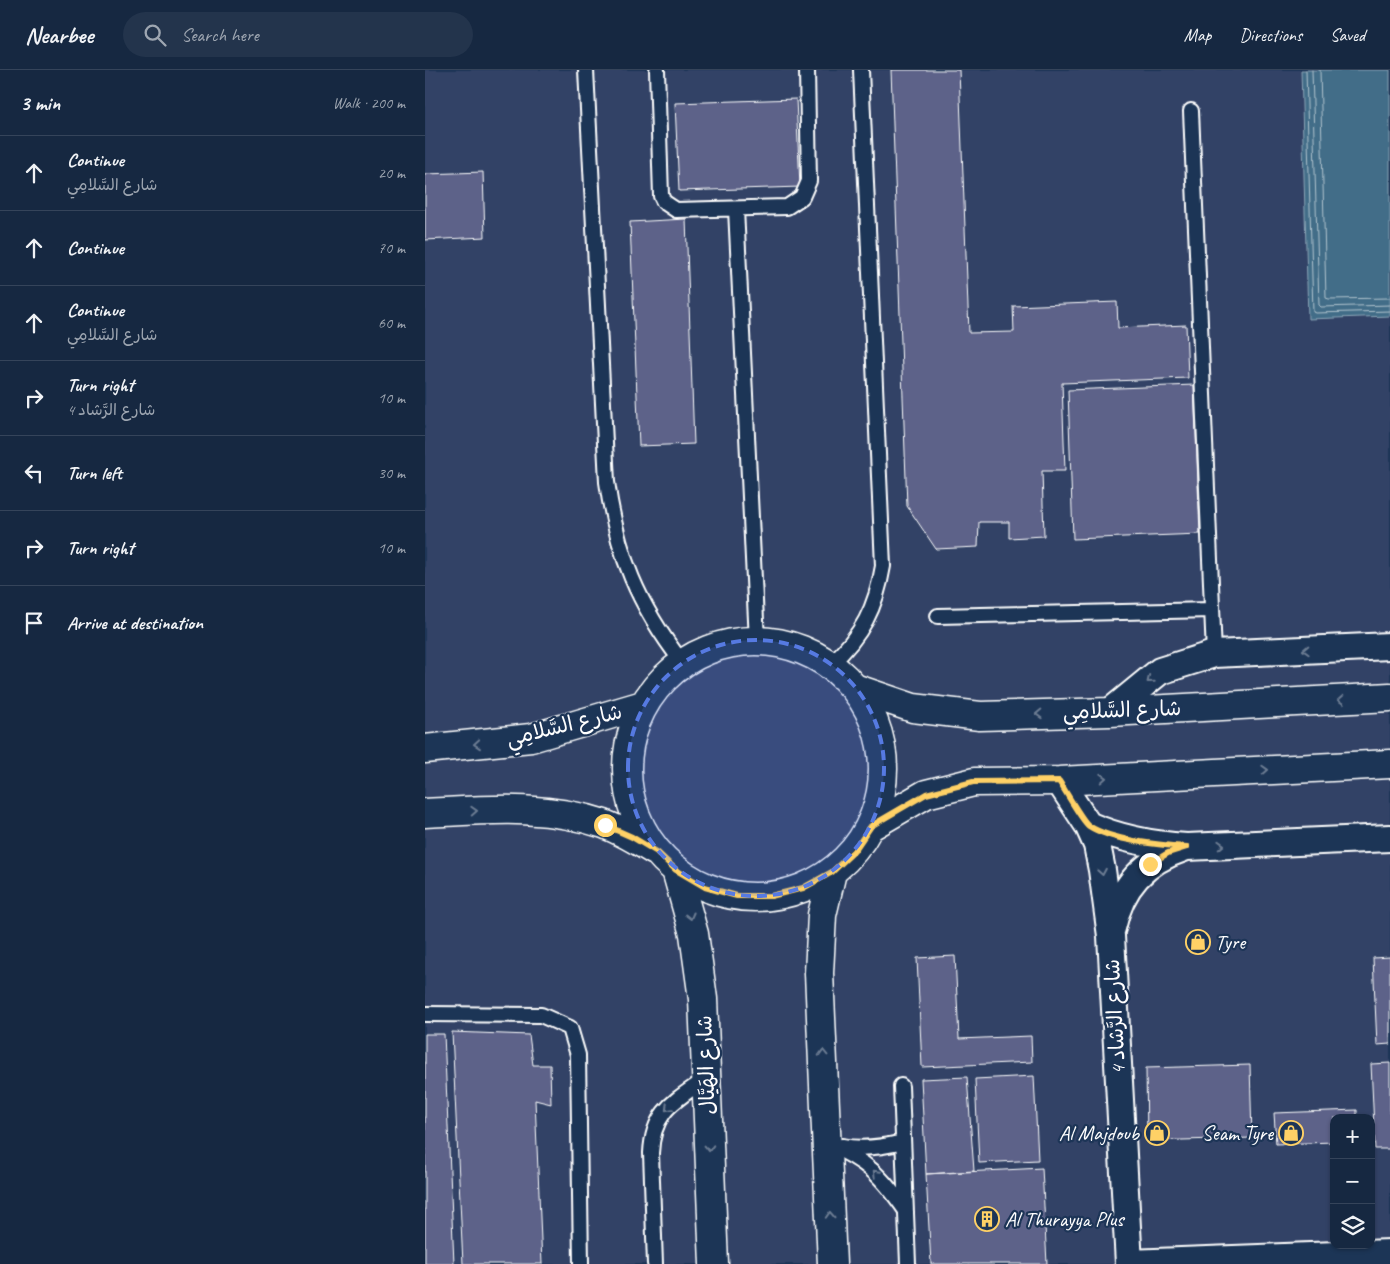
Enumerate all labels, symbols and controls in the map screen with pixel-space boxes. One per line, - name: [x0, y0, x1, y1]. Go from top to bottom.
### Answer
- search box: [123, 12, 473, 57]
- text: Nearbee: [25, 20, 93, 50]
- icon: search: [141, 21, 169, 49]
- text: Search here: [181, 23, 259, 47]
- text: Map: [1184, 24, 1211, 46]
- text: Directions: [1239, 24, 1302, 46]
- text: Saved: [1330, 24, 1365, 46]
- text: 3 min: [20, 90, 60, 116]
- text: Walk · 200 m: [333, 93, 405, 113]
- text: Continue: [67, 148, 124, 172]
- icon: ahead: [20, 159, 48, 187]
- text: 20 m: [378, 163, 405, 183]
- text: شارع السَّلامِي: [67, 175, 157, 195]
- icon: ahead: [20, 234, 48, 262]
- text: Continue: [67, 236, 124, 260]
- text: 70 m: [378, 238, 405, 258]
- text: Continue: [67, 298, 124, 322]
- icon: ahead: [20, 309, 48, 337]
- text: 60 m: [378, 313, 405, 333]
- text: شارع السَّلامِي: [67, 325, 157, 345]
- text: Turn right: [67, 373, 134, 397]
- icon: right: [20, 384, 48, 412]
- text: 10 m: [378, 388, 405, 408]
- text: شارع الرَّشاد 4: [67, 400, 155, 420]
- icon: left: [20, 459, 48, 487]
- text: Turn left: [67, 461, 122, 485]
- text: 30 m: [378, 463, 405, 483]
- icon: right: [20, 534, 48, 562]
- text: Turn right: [67, 536, 134, 560]
- text: 10 m: [378, 538, 405, 558]
- icon: arrive: [20, 609, 48, 637]
- text: Arrive at destination: [67, 611, 203, 635]
- one-way arrow: [1302, 644, 1310, 655]
- one-way arrow: [1146, 674, 1155, 683]
- one-way arrow: [1337, 694, 1345, 705]
- street label: شارع السَّلامِي: [1062, 695, 1182, 731]
- street label: شارع السَّلامِي: [503, 698, 626, 758]
- one-way arrow: [1035, 709, 1042, 719]
- one-way arrow: [473, 738, 481, 749]
- one-way arrow: [1261, 765, 1269, 776]
- one-way arrow: [1099, 773, 1107, 784]
- one-way arrow: [470, 805, 478, 816]
- route start: [594, 814, 617, 837]
- one-way arrow: [1217, 840, 1225, 851]
- route end: [1139, 853, 1162, 876]
- one-way arrow: [1097, 867, 1107, 876]
- one-way arrow: [684, 912, 695, 921]
- shop icon: Tyre: [1185, 929, 1211, 955]
- place label: Tyre: [1215, 929, 1247, 955]
- street label: شارع الرَّشاد 4: [1099, 958, 1133, 1076]
- street label: شارع الهَيَّال: [691, 1015, 723, 1115]
- one-way arrow: [817, 1049, 828, 1057]
- one-way arrow: [665, 1102, 674, 1111]
- map controls: [1330, 1114, 1375, 1249]
- button: +: [1330, 1114, 1375, 1159]
- place label: Al Majdoub: [1059, 1120, 1141, 1146]
- shop icon: Al Majdoub: [1144, 1120, 1170, 1146]
- place label: Seam Tyre: [1202, 1120, 1274, 1146]
- shop icon: Seam Tyre: [1278, 1120, 1304, 1146]
- one-way arrow: [704, 1144, 715, 1152]
- button: −: [1330, 1159, 1375, 1204]
- one-way arrow: [872, 1170, 881, 1179]
- button: layers: [1330, 1204, 1375, 1249]
- building icon: Al Thurayya Plus: [974, 1206, 1000, 1232]
- place label: Al Thurayya Plus: [1005, 1206, 1125, 1232]
- one-way arrow: [824, 1211, 835, 1219]

